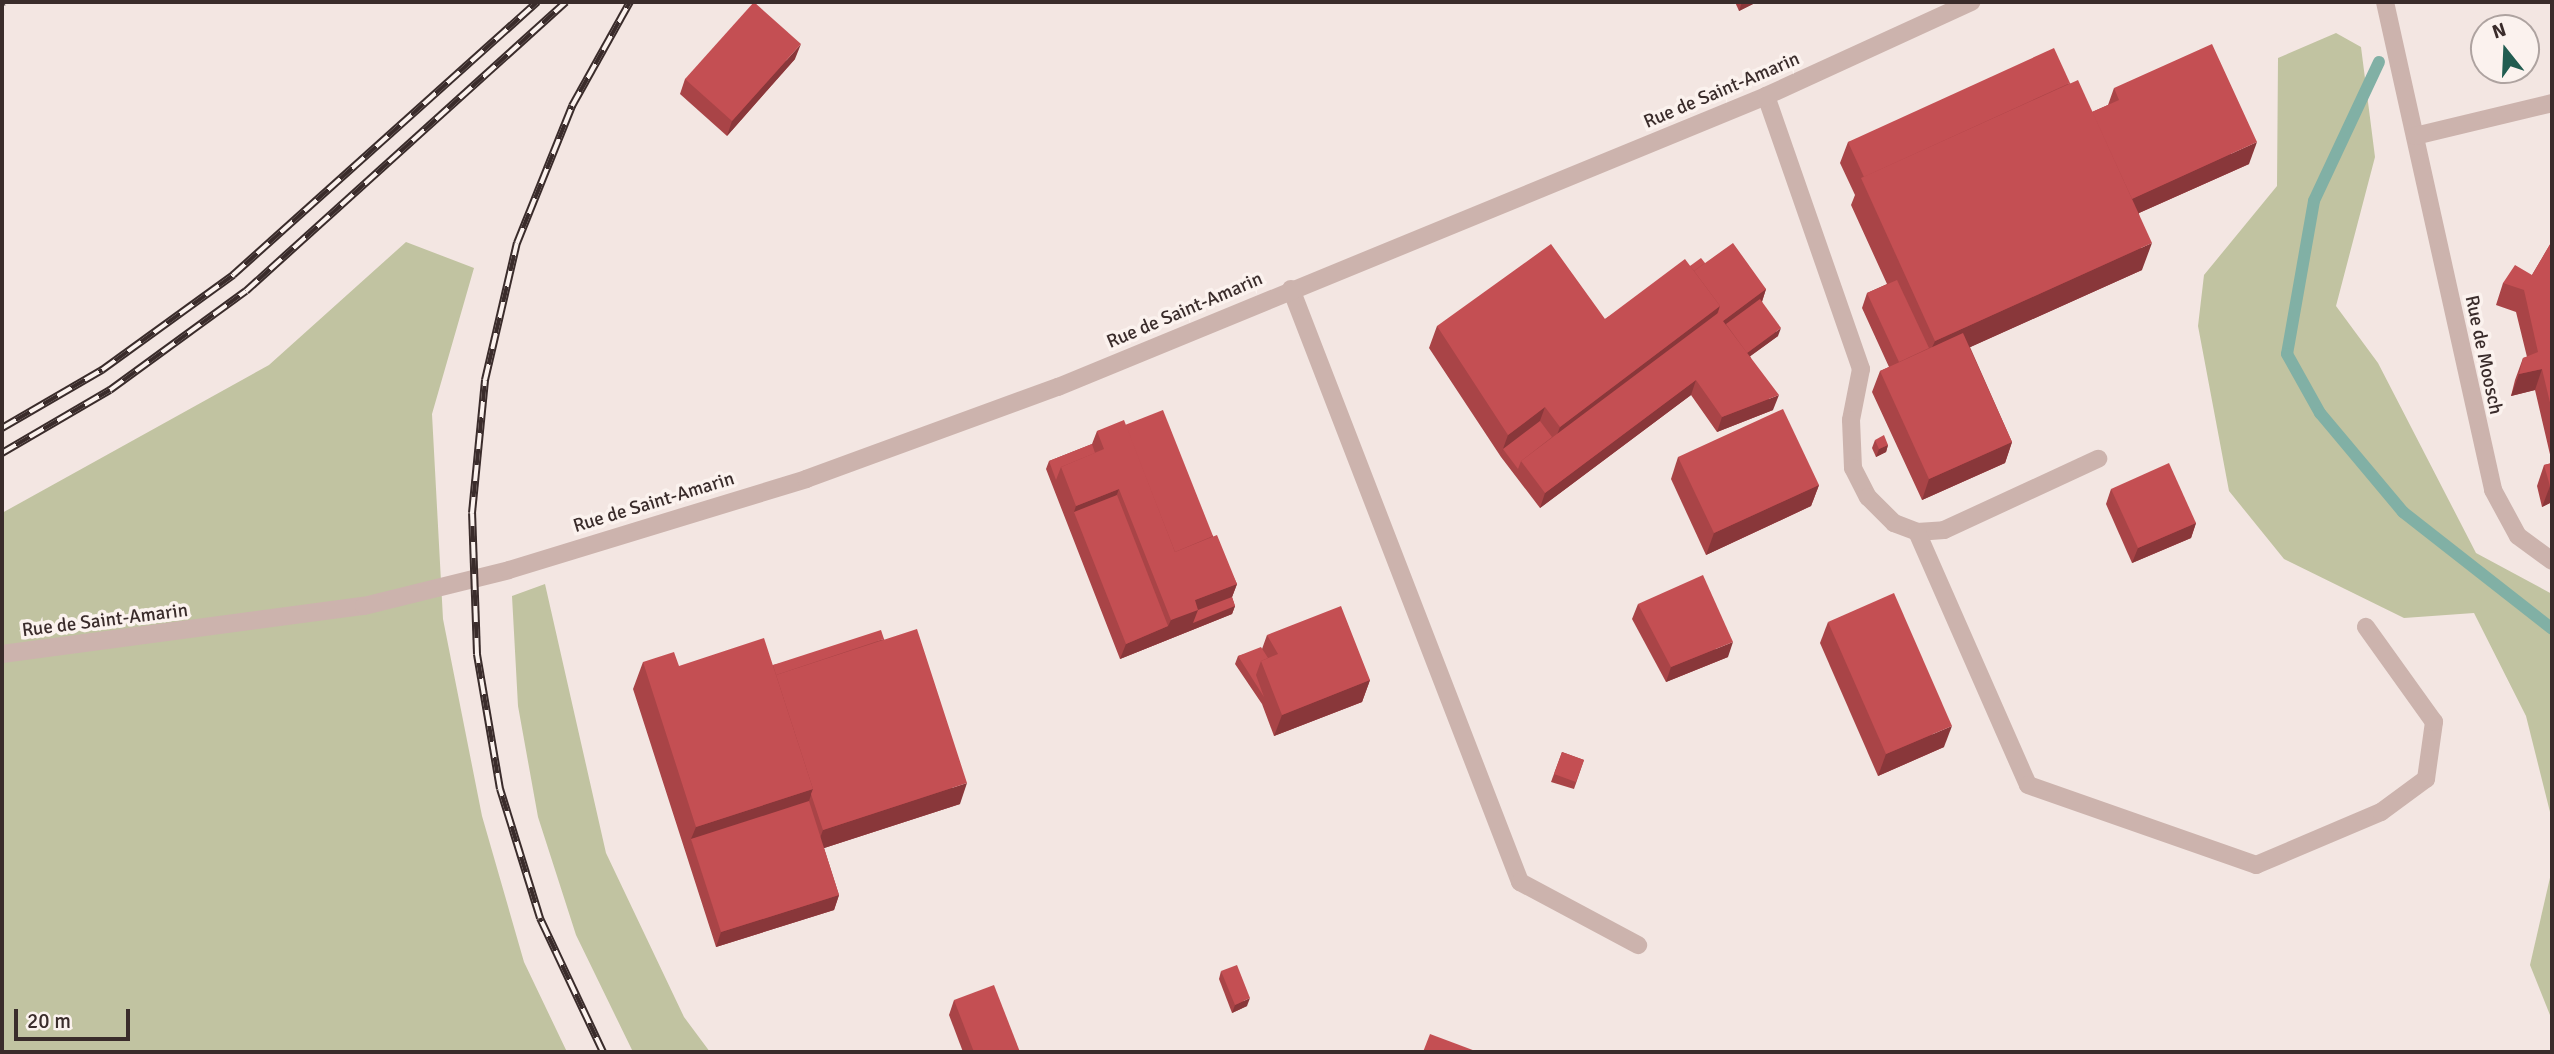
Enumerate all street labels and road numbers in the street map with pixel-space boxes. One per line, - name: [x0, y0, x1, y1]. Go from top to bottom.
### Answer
- street label: Rue de Saint-Amarin: [1641, 48, 1803, 134]
- street label: Rue de Saint-Amarin: [1104, 268, 1266, 354]
- street label: Rue de Moosch: [2459, 293, 2507, 417]
- street label: Rue de Saint-Amarin: [571, 468, 737, 538]
- street label: Rue de Saint-Amarin: [21, 600, 189, 642]

